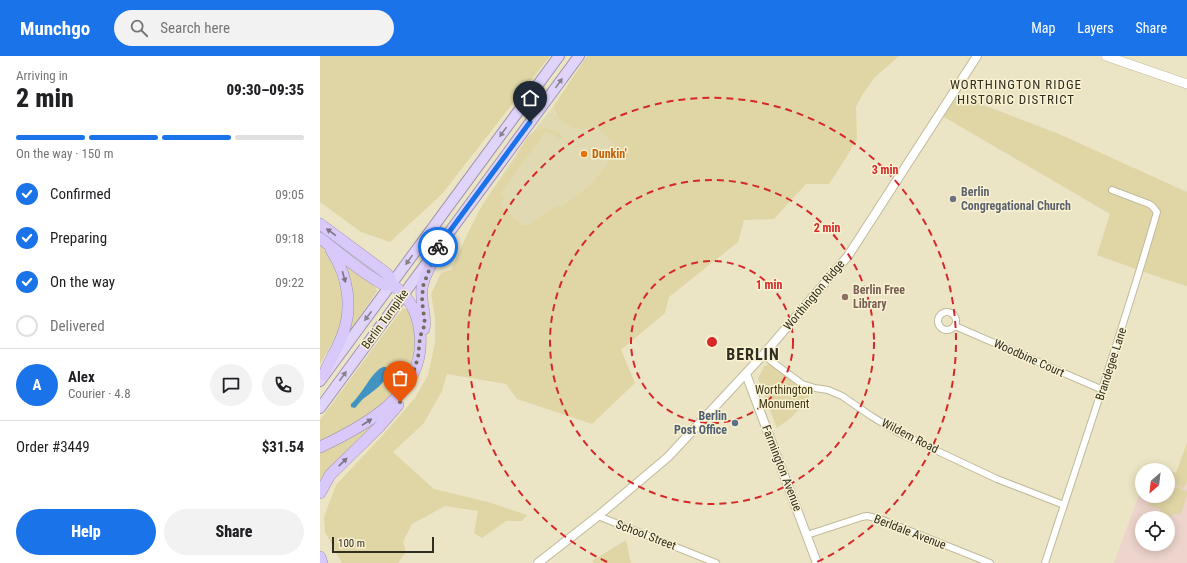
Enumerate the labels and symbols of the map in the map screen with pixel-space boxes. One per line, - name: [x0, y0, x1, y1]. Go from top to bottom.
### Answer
- one-way arrow: [555, 77, 563, 88]
- district label: WORTHINGTON RIDGE HISTORIC DISTRICT: [950, 77, 1082, 107]
- pin: [513, 81, 547, 122]
- one-way arrow: [499, 127, 507, 138]
- place label: Dunkin': [592, 147, 627, 161]
- marker: Dunkin': [579, 149, 589, 159]
- text: 3 min: [872, 163, 898, 177]
- place label: Berlin Congregational Church: [961, 185, 1071, 213]
- marker: Berlin Congregational Church: [948, 194, 958, 204]
- text: 2 min: [814, 221, 840, 235]
- courier: [418, 227, 458, 267]
- one-way arrow: [326, 228, 337, 237]
- one-way arrow: [405, 254, 413, 265]
- street label: Worthington Ridge: [781, 257, 848, 333]
- one-way arrow: [341, 271, 347, 283]
- text: 1 min: [756, 278, 782, 292]
- place label: Berlin Free Library: [853, 283, 905, 311]
- street label: Berlin Turnpike: [359, 286, 412, 352]
- marker: Berlin Free Library: [840, 292, 850, 302]
- one-way arrow: [364, 310, 372, 321]
- street label: Brandegee Lane: [1093, 325, 1130, 402]
- centre of rings: [705, 335, 719, 349]
- street label: Woodbine Court: [991, 336, 1067, 380]
- district label: BERLIN: [726, 345, 780, 364]
- pin: [383, 361, 417, 402]
- one-way arrow: [339, 371, 347, 382]
- park label: Worthington Monument: [755, 383, 813, 411]
- place label: Berlin Post Office: [674, 409, 727, 437]
- street label: Wildem Road: [879, 416, 941, 456]
- marker: Berlin Post Office: [730, 418, 740, 428]
- one-way arrow: [361, 419, 373, 426]
- street label: Farmington Avenue: [759, 423, 805, 513]
- one-way arrow: [338, 457, 348, 467]
- north arrow: [1135, 463, 1175, 503]
- street label: Berldale Avenue: [872, 512, 948, 552]
- street label: School Street: [614, 517, 678, 553]
- scale bar: [332, 535, 434, 554]

